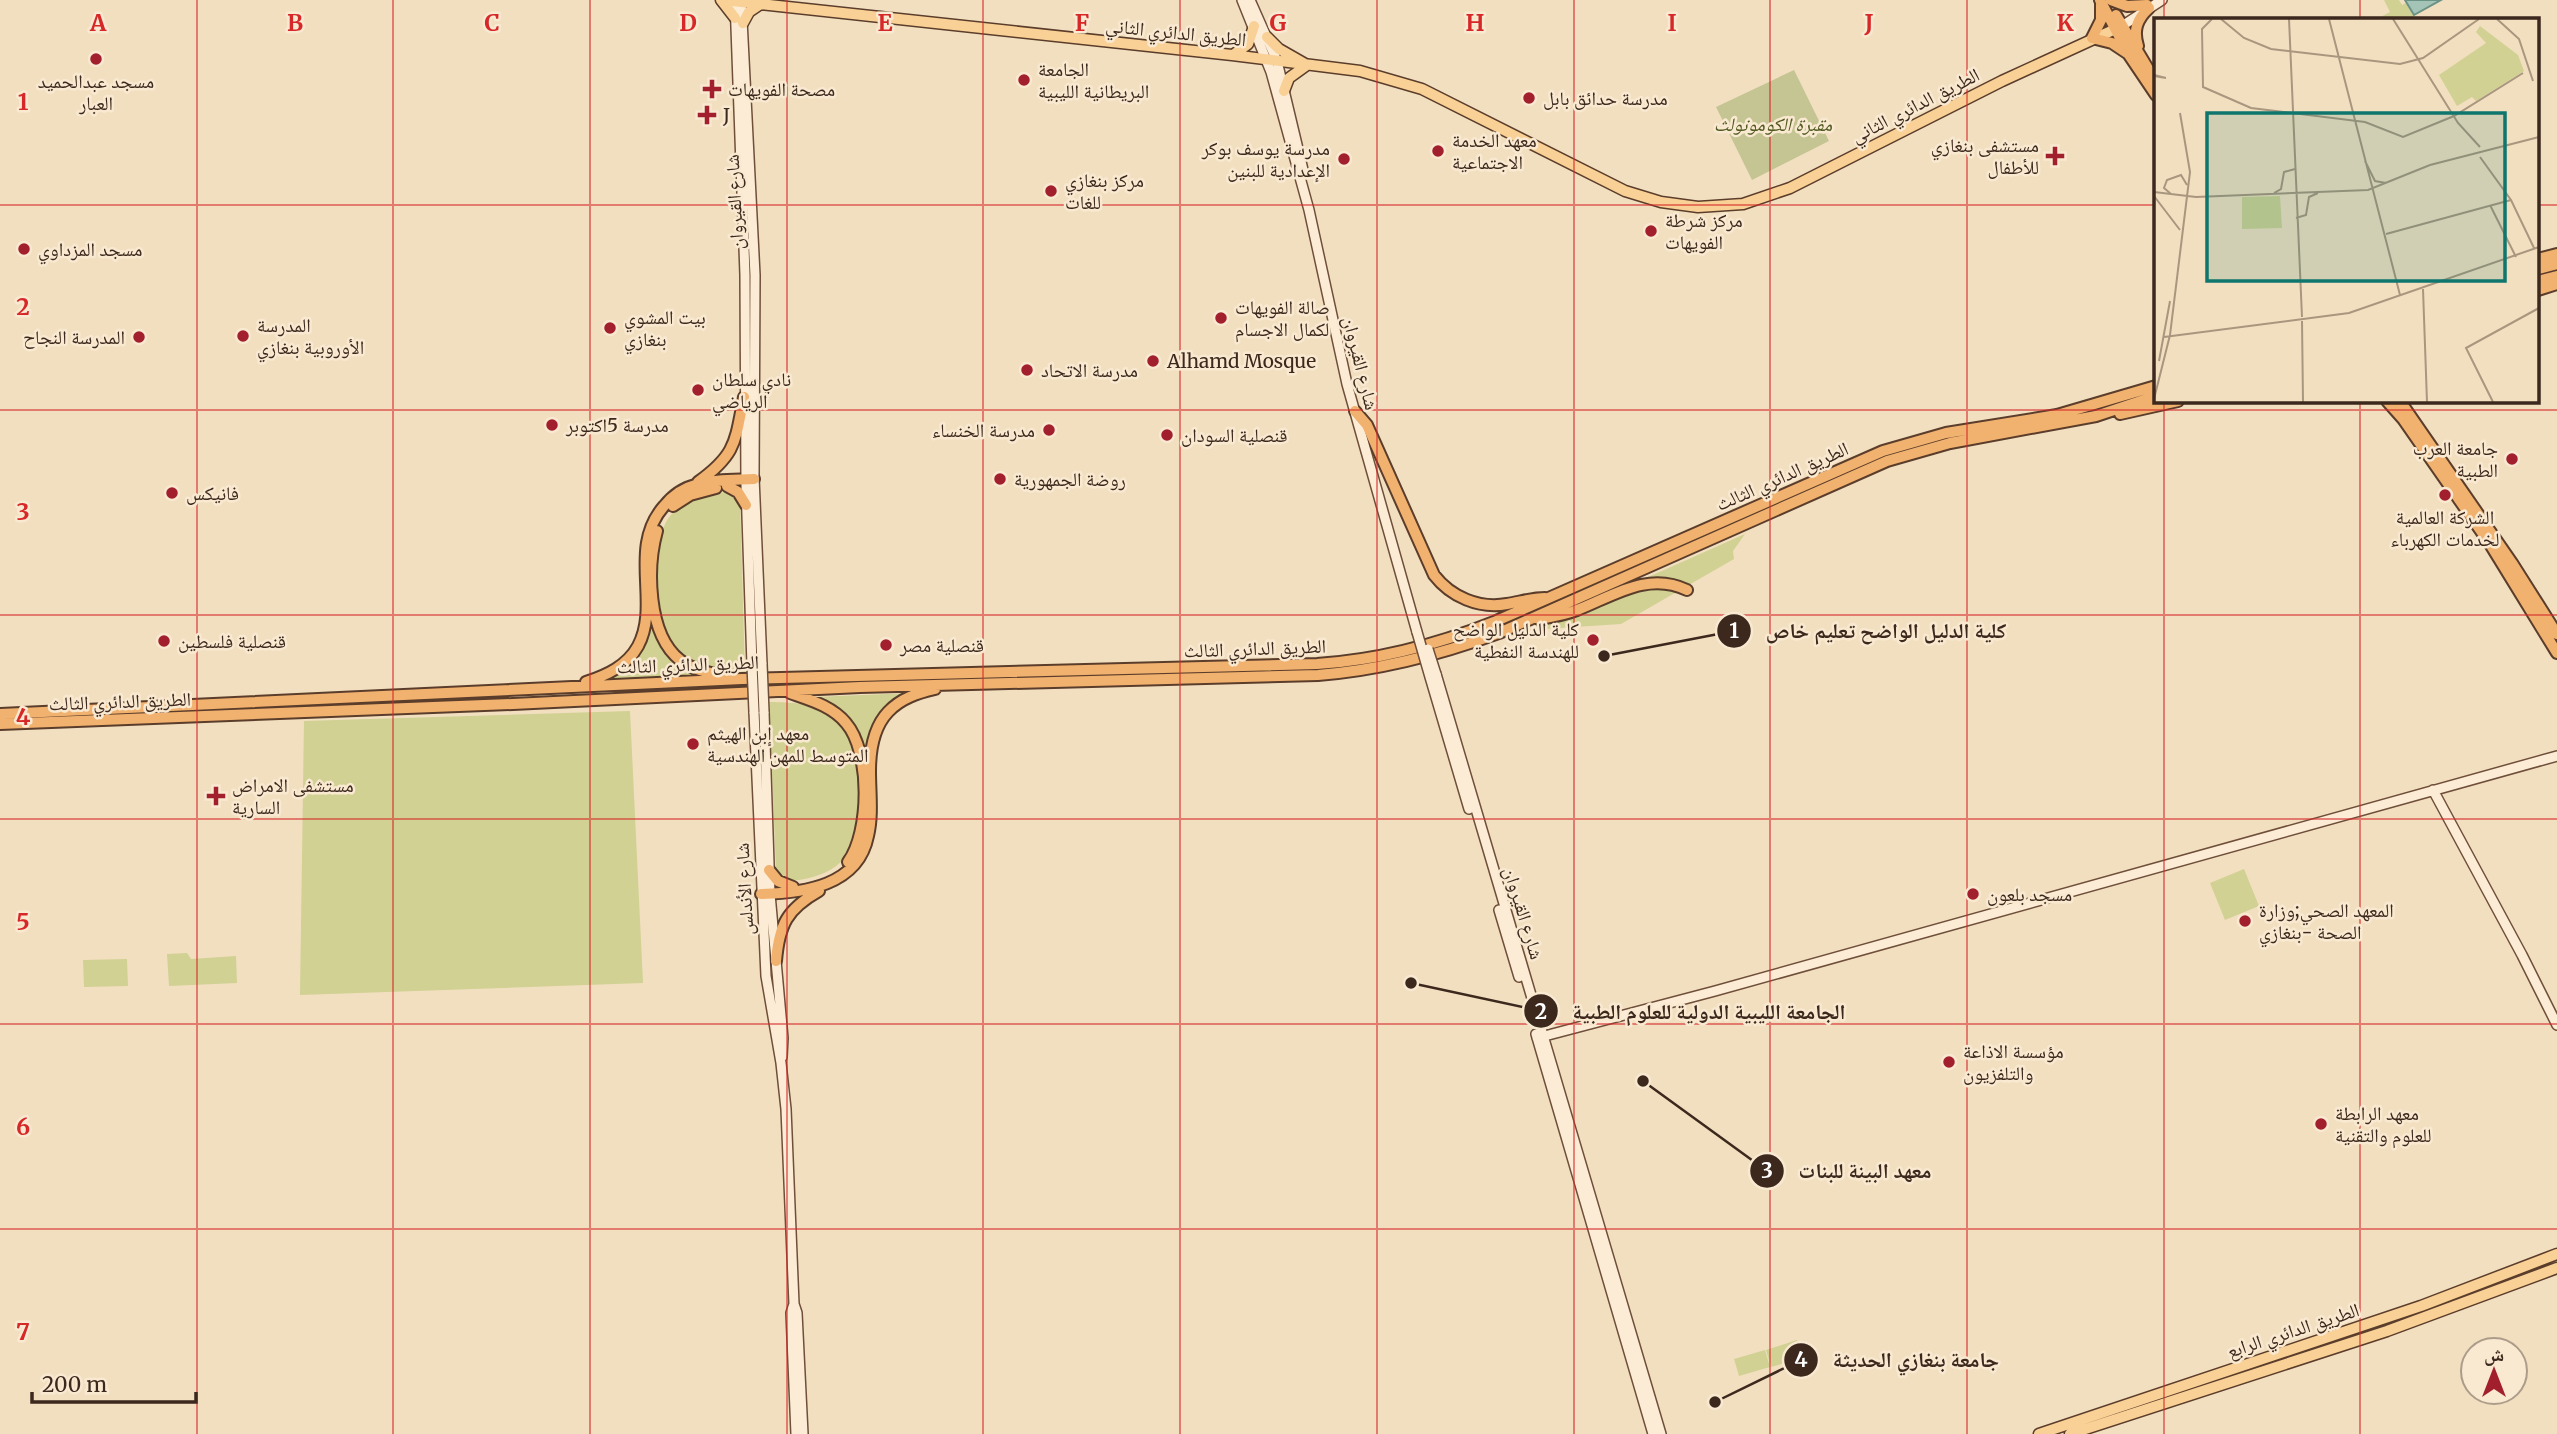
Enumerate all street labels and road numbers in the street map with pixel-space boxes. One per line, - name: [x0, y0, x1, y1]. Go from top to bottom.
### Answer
- street label: الطريق الدائري الثاني: [1104, 13, 1247, 55]
- street label: الطريق الدائري الثاني: [1847, 62, 1985, 151]
- street label: شارع القيروان: [720, 154, 748, 250]
- street label: شارع القيروان: [1338, 314, 1384, 412]
- street label: الطريق الدائري الثالث: [1712, 436, 1853, 519]
- street label: الطريق الدائري الثالث: [1183, 634, 1327, 666]
- street label: الطريق الدائري الثالث: [616, 650, 760, 682]
- street label: الطريق الدائري الثالث: [48, 687, 192, 719]
- street label: شارع الأندلس: [730, 842, 758, 936]
- street label: شارع القيروان: [1499, 864, 1549, 962]
- street label: الطريق الدائري الرابع: [2224, 1297, 2363, 1366]

